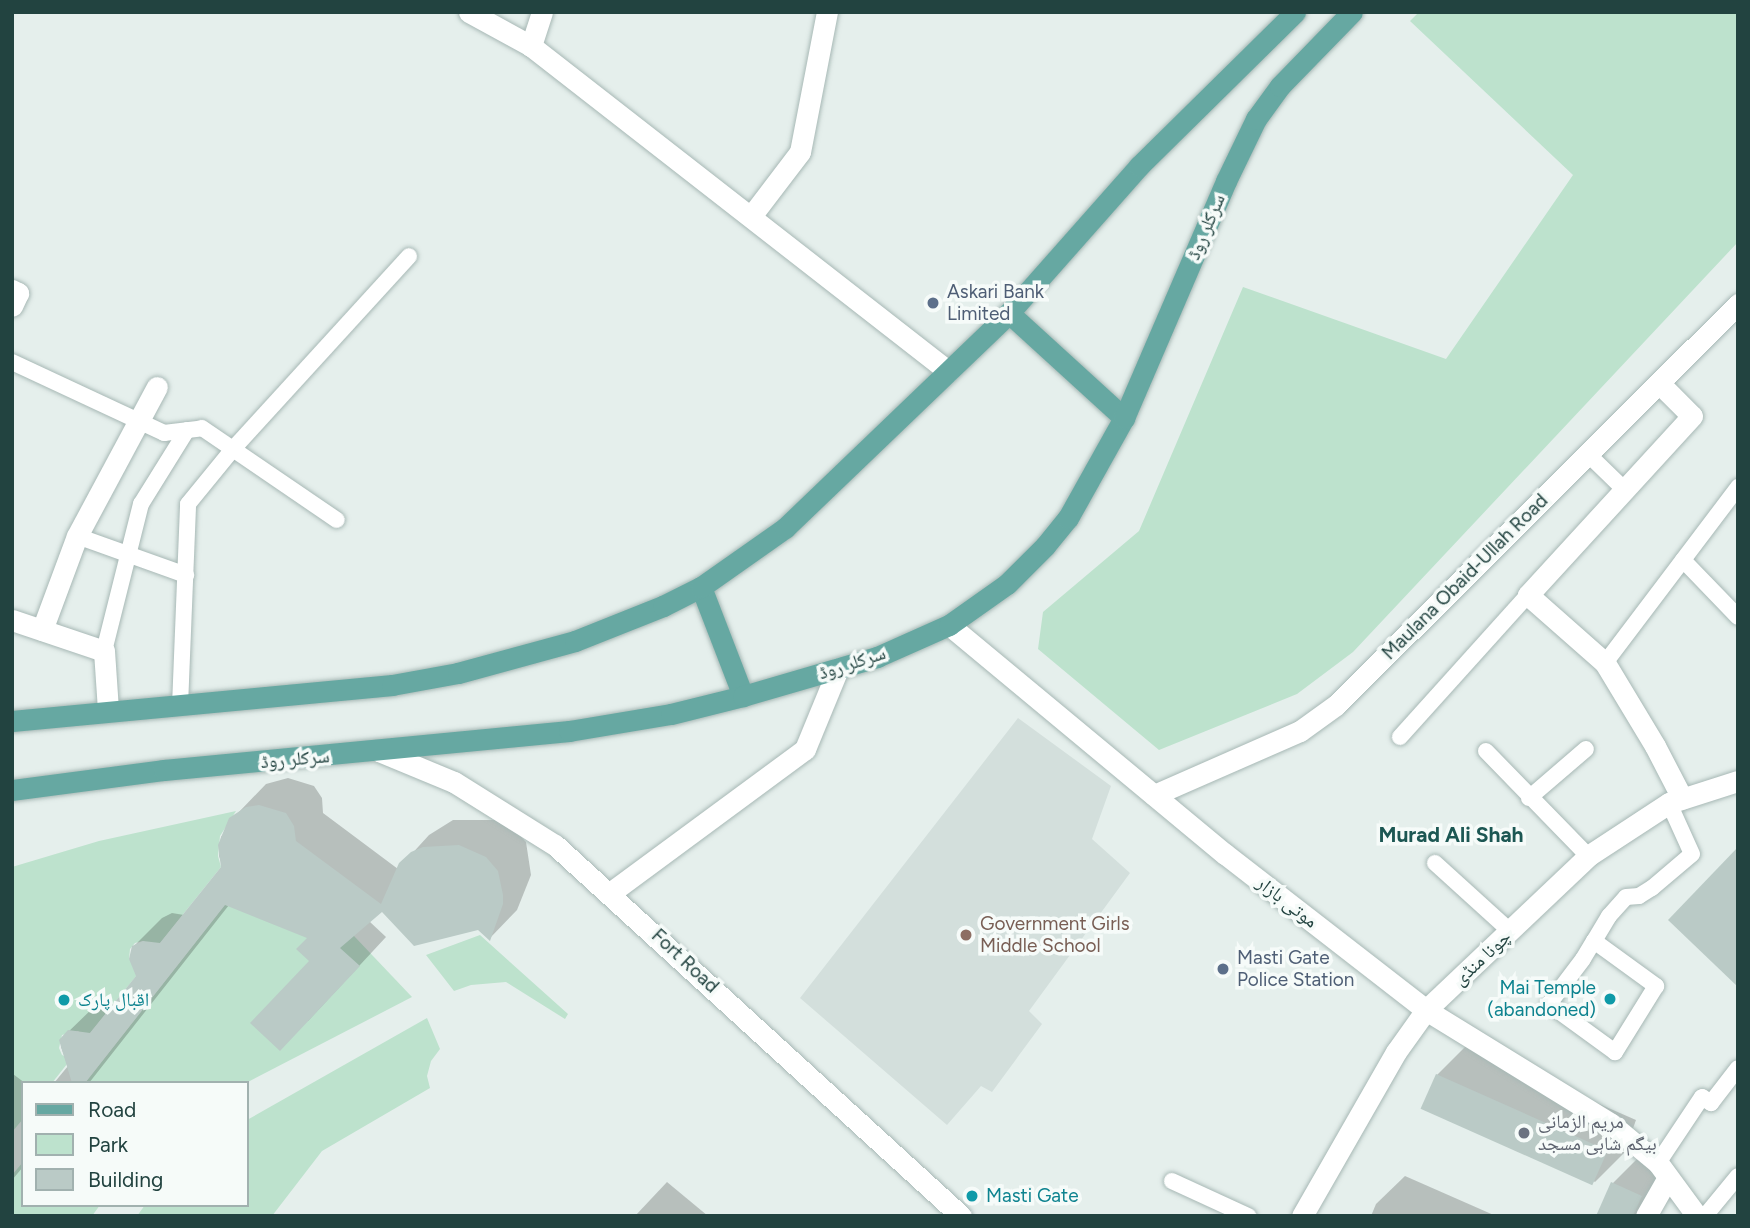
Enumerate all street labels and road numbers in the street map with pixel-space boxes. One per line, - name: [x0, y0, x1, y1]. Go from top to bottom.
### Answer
- street label: سرکلر روڈ: [1182, 191, 1230, 263]
- street label: Maulana Obaid-Ullah Road: [1377, 489, 1553, 665]
- street label: سرکلر روڈ: [816, 641, 888, 685]
- street label: سرکلر روڈ: [260, 745, 330, 773]
- street label: موتی بازار: [1252, 871, 1322, 933]
- street label: Fort Road: [647, 924, 723, 998]
- street label: چونا منڈی: [1448, 926, 1516, 990]

